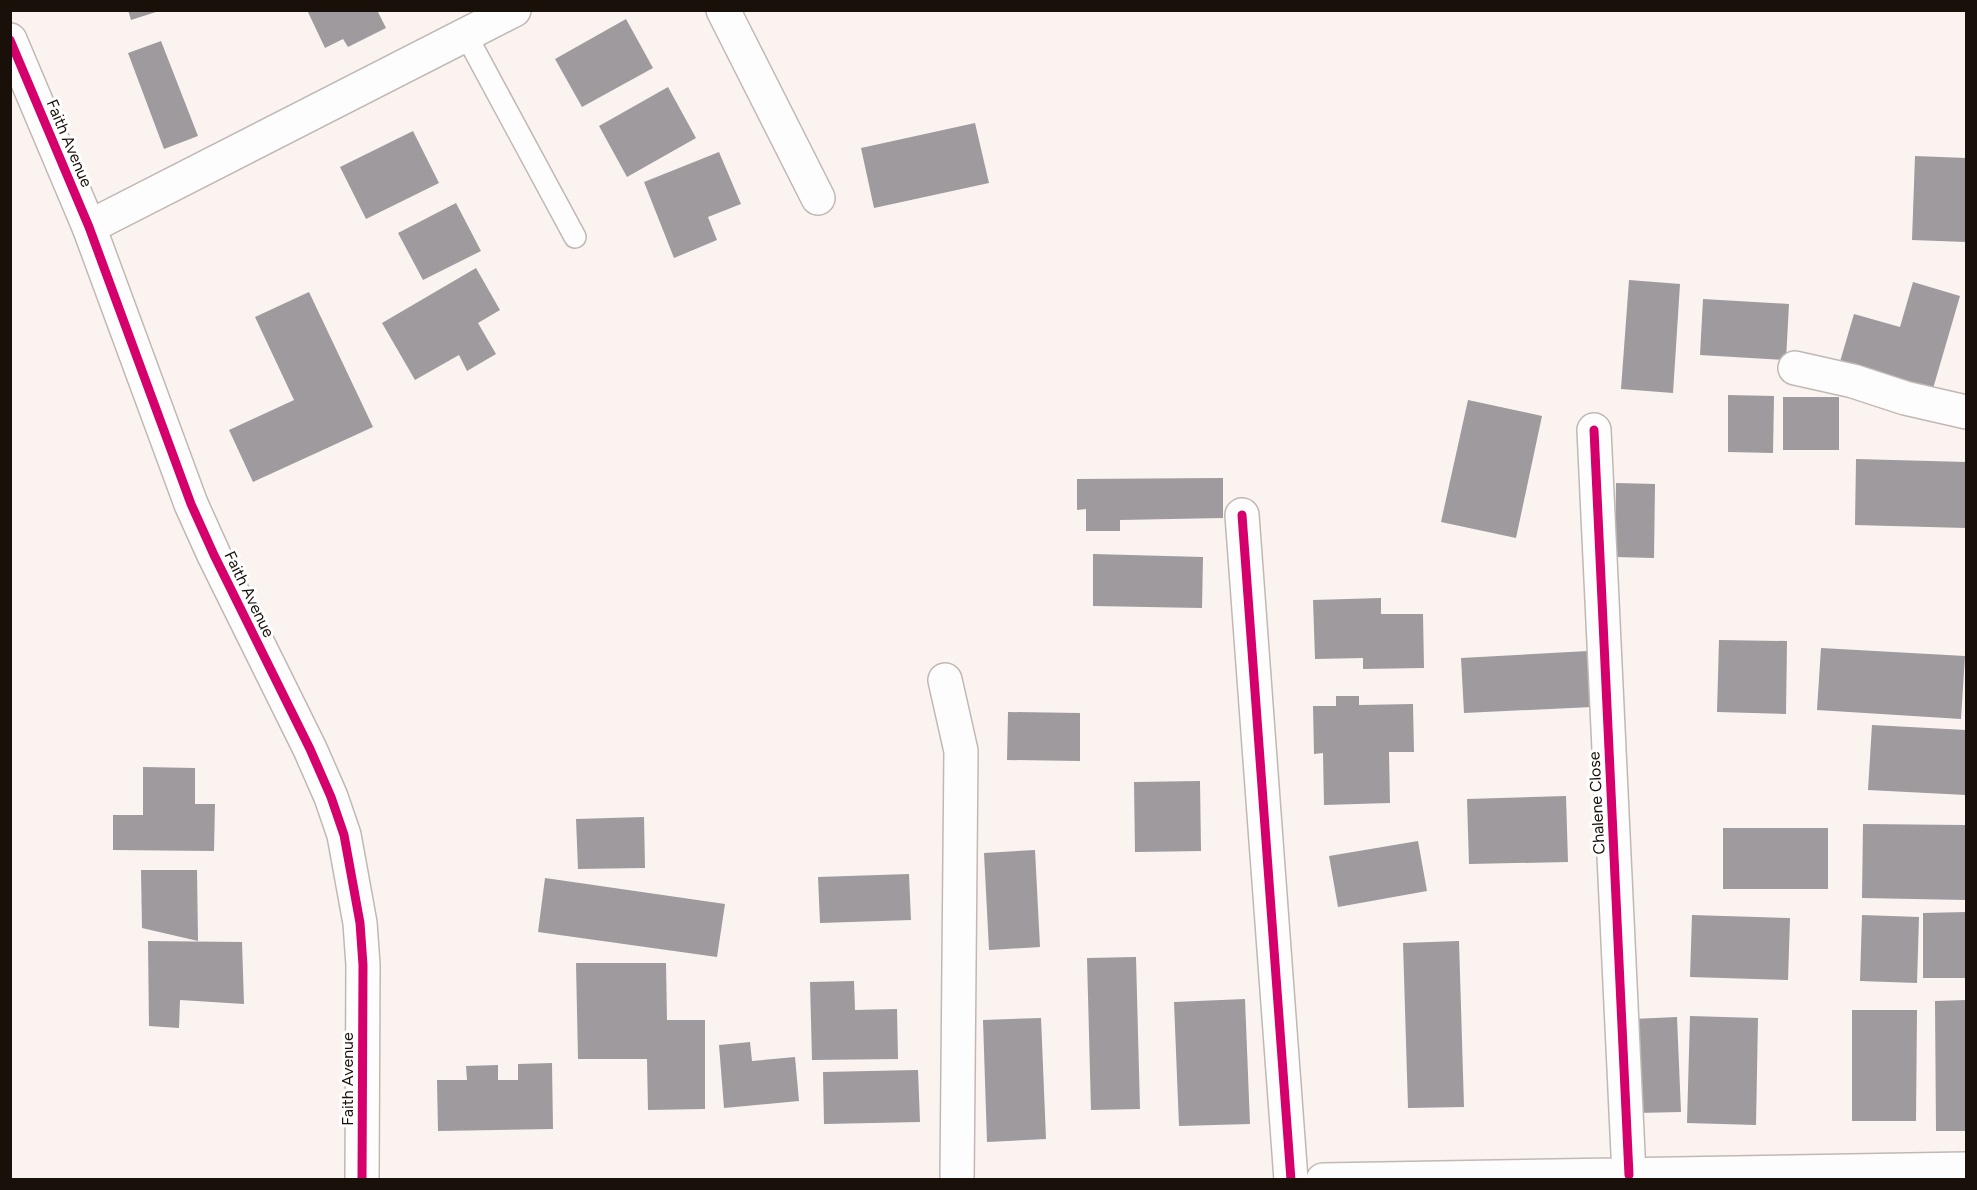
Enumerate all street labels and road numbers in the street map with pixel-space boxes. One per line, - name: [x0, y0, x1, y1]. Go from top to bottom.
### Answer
- street label: Faith Avenue: [43, 96, 97, 190]
- street label: Faith Avenue: [221, 548, 279, 641]
- street label: Chalene Close: [1584, 751, 1609, 855]
- street label: Faith Avenue: [338, 1032, 357, 1126]

